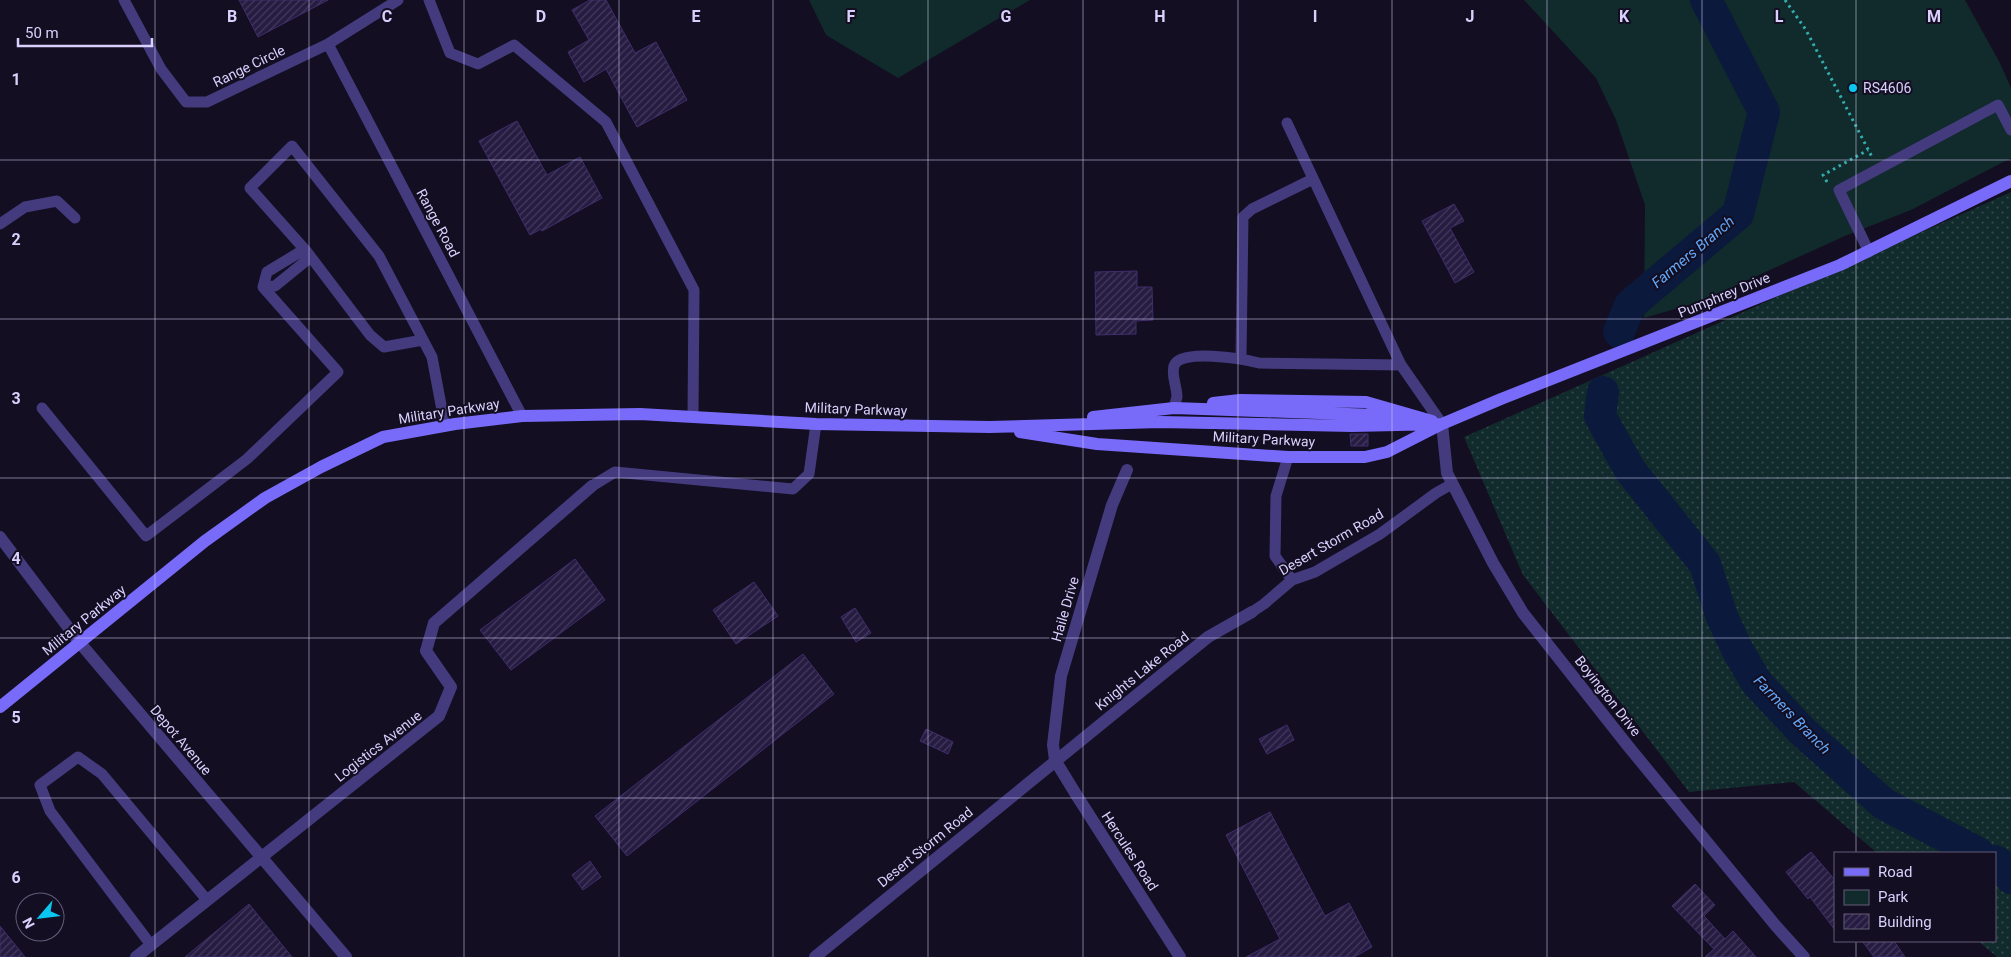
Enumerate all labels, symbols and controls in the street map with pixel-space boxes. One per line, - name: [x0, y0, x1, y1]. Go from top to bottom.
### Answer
- text: B: [227, 7, 237, 26]
- text: C: [382, 7, 392, 26]
- text: D: [536, 7, 546, 26]
- text: E: [692, 7, 701, 26]
- text: F: [847, 7, 856, 26]
- text: G: [1001, 7, 1012, 26]
- text: H: [1154, 7, 1166, 26]
- text: I: [1313, 7, 1317, 26]
- text: J: [1466, 7, 1474, 26]
- text: K: [1619, 7, 1630, 26]
- text: L: [1775, 7, 1784, 26]
- text: M: [1927, 7, 1941, 26]
- scale bar: [18, 15, 151, 47]
- text: 50 m: [25, 24, 59, 42]
- street label: Range Circle: [210, 42, 288, 90]
- text: 1: [11, 70, 21, 89]
- place label: RS4606: [1863, 80, 1912, 96]
- marker: RS4606: [1847, 82, 1859, 94]
- street label: Range Road: [413, 186, 463, 260]
- water label: Farmers Branch: [1648, 212, 1738, 292]
- text: 2: [11, 230, 21, 249]
- street label: Pumphrey Drive: [1676, 269, 1772, 321]
- text: 3: [11, 389, 21, 408]
- street label: Military Parkway: [397, 395, 501, 427]
- street label: Military Parkway: [805, 399, 908, 419]
- street label: Military Parkway: [1212, 428, 1316, 450]
- street label: Desert Storm Road: [1276, 506, 1386, 578]
- text: 4: [11, 549, 21, 568]
- street label: Haile Drive: [1048, 575, 1082, 643]
- street label: Military Parkway: [39, 581, 129, 658]
- street label: Knights Lake Road: [1092, 628, 1192, 714]
- street label: Boyington Drive: [1572, 653, 1644, 739]
- water label: Farmers Branch: [1750, 672, 1834, 758]
- street label: Depot Avenue: [147, 702, 215, 778]
- street label: Logistics Avenue: [331, 707, 425, 785]
- text: 5: [11, 708, 21, 727]
- street label: Desert Storm Road: [874, 804, 976, 890]
- street label: Hercules Road: [1099, 809, 1161, 893]
- legend: [1834, 852, 1996, 942]
- text: Road: [1878, 863, 1912, 881]
- text: 6: [11, 868, 21, 887]
- text: Park: [1878, 888, 1909, 906]
- north arrow: [15, 892, 65, 942]
- text: Building: [1878, 913, 1932, 931]
- text: N: [19, 915, 38, 931]

